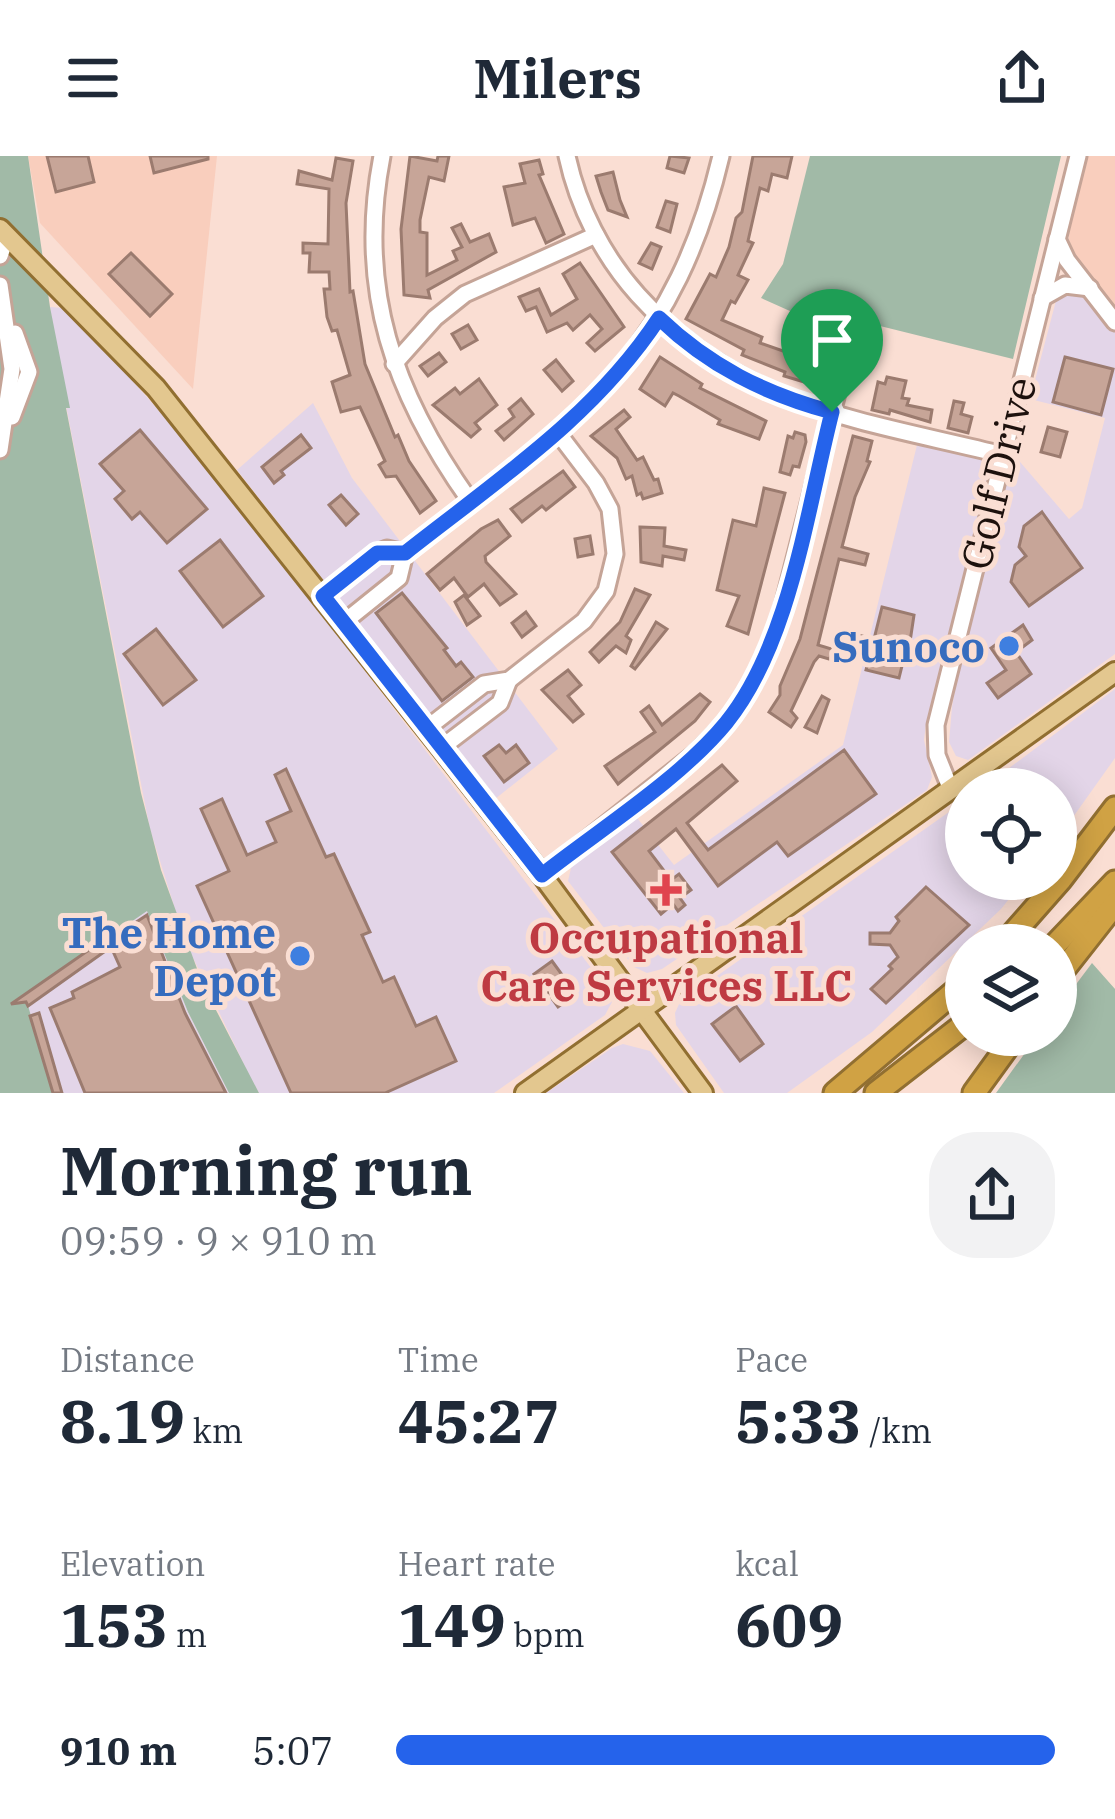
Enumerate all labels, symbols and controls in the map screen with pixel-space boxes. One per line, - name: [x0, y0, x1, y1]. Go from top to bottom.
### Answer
- text: Milers: [473, 43, 642, 113]
- icon: menu: [60, 45, 126, 111]
- icon: share: [989, 45, 1055, 111]
- pin: [781, 289, 883, 412]
- icon: arrive: [799, 307, 865, 373]
- street label: Golf Drive: [948, 371, 1048, 575]
- place label: Sunoco: [832, 619, 985, 674]
- marker: Sunoco: [996, 633, 1022, 659]
- map controls: [945, 768, 1077, 1056]
- button: locate: [945, 768, 1077, 900]
- marker: Occupational Care Services LLC: [650, 874, 682, 906]
- place label: The Home Depot: [62, 905, 276, 1008]
- place label: Occupational Care Services LLC: [480, 910, 852, 1013]
- button: layers: [945, 924, 1077, 1056]
- marker: The Home Depot: [287, 943, 313, 969]
- text: Morning run: [60, 1127, 473, 1213]
- button: share: [929, 1132, 1055, 1258]
- text: 09:59 · 9 × 910 m: [60, 1215, 377, 1266]
- text: Distance: [60, 1338, 195, 1381]
- text: Time: [398, 1338, 479, 1381]
- text: Pace: [735, 1338, 808, 1381]
- text: 8.19: [60, 1381, 185, 1460]
- text: 45:27: [398, 1381, 560, 1460]
- text: 5:33: [735, 1381, 862, 1460]
- text: km: [185, 1409, 243, 1452]
- text: /km: [862, 1409, 932, 1452]
- text: Elevation: [60, 1542, 205, 1585]
- text: Heart rate: [398, 1542, 556, 1585]
- text: kcal: [735, 1542, 799, 1585]
- text: 153: [60, 1585, 168, 1664]
- text: 149: [398, 1585, 506, 1664]
- text: 609: [735, 1585, 843, 1664]
- text: m: [168, 1613, 207, 1656]
- text: bpm: [506, 1613, 585, 1656]
- text: 910 m: [60, 1725, 177, 1776]
- text: 5:07: [252, 1725, 333, 1776]

